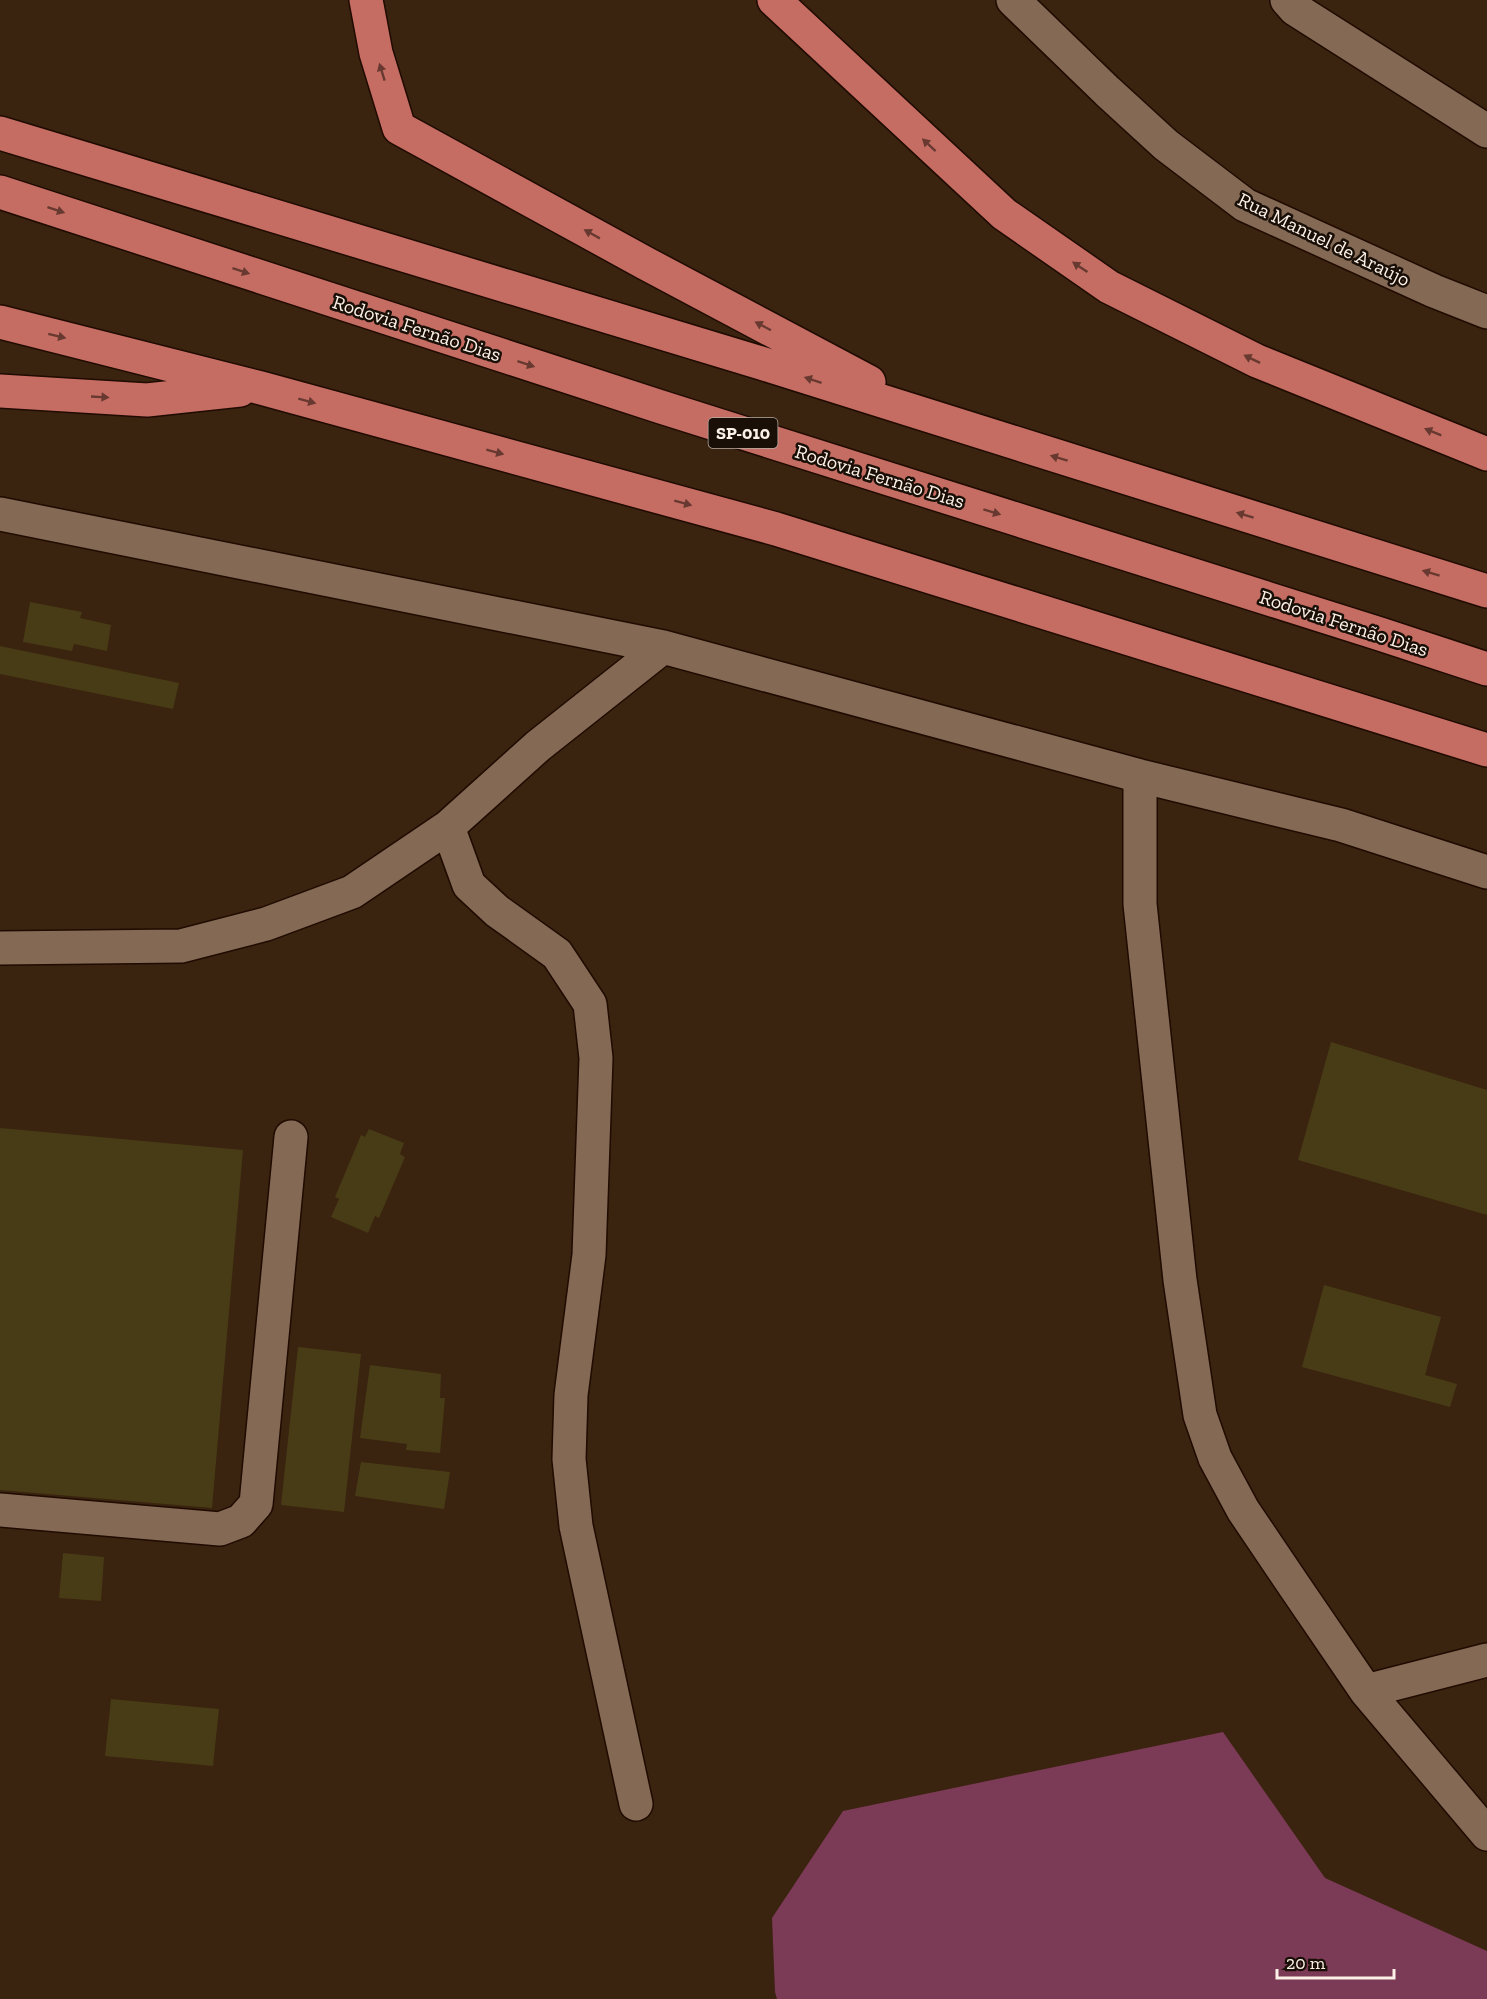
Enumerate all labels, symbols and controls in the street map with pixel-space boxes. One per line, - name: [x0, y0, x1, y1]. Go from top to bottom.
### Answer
- one-way arrow: [377, 63, 386, 81]
- one-way arrow: [922, 138, 936, 152]
- street label: Rua Manuel de Araújo: [1234, 187, 1414, 291]
- one-way arrow: [47, 206, 65, 216]
- one-way arrow: [583, 229, 600, 239]
- one-way arrow: [1073, 261, 1089, 273]
- one-way arrow: [232, 267, 250, 276]
- street label: Rodovia Fernão Dias: [330, 289, 504, 367]
- one-way arrow: [755, 321, 772, 331]
- one-way arrow: [48, 332, 66, 342]
- one-way arrow: [1243, 354, 1261, 364]
- one-way arrow: [517, 359, 535, 369]
- one-way arrow: [804, 375, 822, 384]
- one-way arrow: [91, 393, 110, 402]
- one-way arrow: [297, 396, 316, 406]
- road number: SP-010: [708, 418, 777, 448]
- one-way arrow: [1423, 427, 1441, 437]
- street label: Rodovia Fernão Dias: [792, 439, 968, 513]
- one-way arrow: [486, 448, 504, 457]
- one-way arrow: [1050, 453, 1068, 462]
- one-way arrow: [674, 499, 692, 508]
- one-way arrow: [983, 508, 1001, 517]
- one-way arrow: [1236, 510, 1254, 520]
- one-way arrow: [1422, 568, 1440, 578]
- street label: Rodovia Fernão Dias: [1257, 584, 1431, 662]
- scale bar: [1277, 1942, 1394, 1980]
- text: 20 m: [1286, 1952, 1326, 1974]

